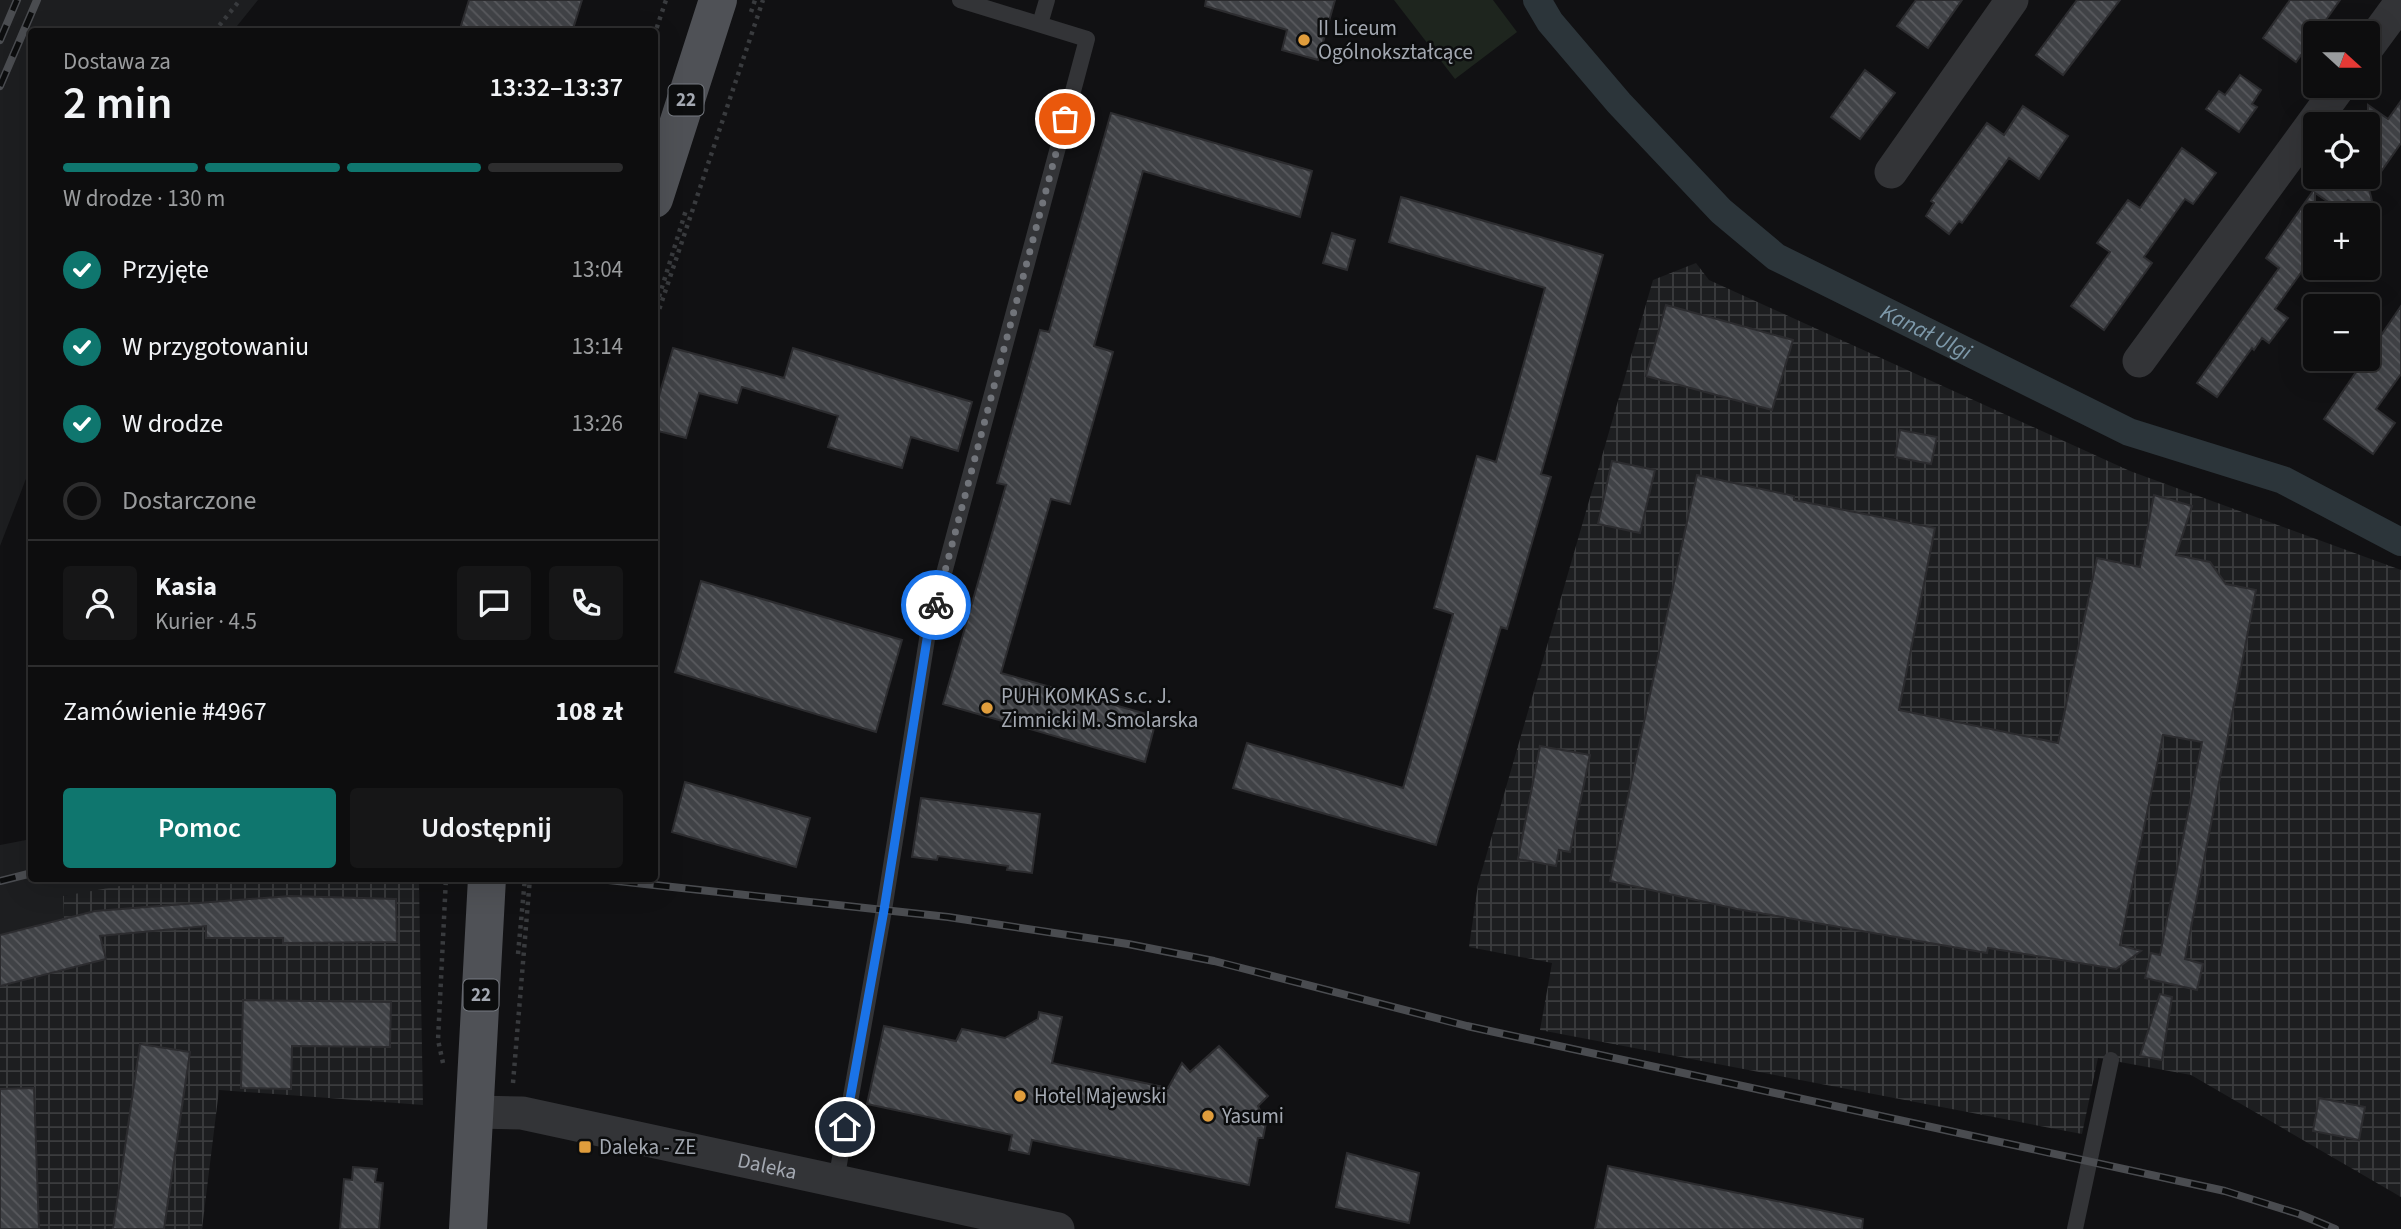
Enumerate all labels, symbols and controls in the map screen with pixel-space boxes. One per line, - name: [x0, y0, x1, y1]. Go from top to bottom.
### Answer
- place label: II Liceum Ogólnokształcące: [1318, 13, 1473, 67]
- north arrow: [2303, 21, 2380, 98]
- map controls: [2303, 21, 2380, 371]
- marker: II Liceum Ogólnokształcące: [1296, 32, 1312, 48]
- text: Dostawa za: [63, 45, 171, 78]
- text: 13:32–13:37: [490, 69, 623, 106]
- text: 2 min: [63, 71, 172, 136]
- road number: 22: [668, 85, 704, 116]
- pin: [1035, 89, 1095, 149]
- icon: bag: [1046, 100, 1084, 138]
- button: locate: [2303, 112, 2380, 189]
- text: W drodze · 130 m: [63, 182, 225, 215]
- button: +: [2303, 203, 2380, 280]
- icon: check: [63, 251, 101, 289]
- text: Przyjęte: [122, 251, 209, 288]
- text: 13:04: [572, 253, 623, 286]
- button: −: [2303, 294, 2380, 371]
- water label: Kanał Ulgi: [1875, 295, 1978, 368]
- icon: check: [63, 328, 101, 366]
- text: W przygotowaniu: [122, 328, 309, 365]
- text: 13:14: [572, 330, 623, 363]
- icon: check: [63, 405, 101, 443]
- text: W drodze: [122, 405, 223, 442]
- text: 13:26: [572, 407, 623, 440]
- text: Dostarczone: [122, 482, 256, 519]
- button: person: [63, 566, 137, 640]
- button: chat: [457, 566, 531, 640]
- button: phone: [549, 566, 623, 640]
- text: Kasia: [155, 568, 217, 605]
- courier: [901, 570, 971, 640]
- icon: bike: [917, 586, 955, 624]
- text: Kurier · 4.5: [155, 605, 257, 638]
- place label: PUH KOMKAS s.c. J. Zimnicki M. Smolarska: [1001, 681, 1198, 735]
- text: Zamówienie #4967: [63, 693, 267, 730]
- text: 108 zł: [555, 693, 623, 730]
- marker: PUH KOMKAS s.c. J. Zimnicki M. Smolarska: [979, 700, 995, 716]
- button: Pomoc: [63, 788, 336, 868]
- button: Udostępnij: [350, 788, 623, 868]
- road number: 22: [463, 979, 498, 1010]
- place label: Hotel Majewski: [1034, 1081, 1167, 1111]
- marker: Hotel Majewski: [1012, 1088, 1028, 1104]
- pin: [815, 1097, 875, 1157]
- place label: Yasumi: [1221, 1101, 1284, 1131]
- icon: home: [826, 1108, 864, 1146]
- marker: Yasumi: [1200, 1108, 1216, 1124]
- place label: Daleka - ZE: [599, 1132, 696, 1162]
- marker: Daleka - ZE: [577, 1139, 593, 1155]
- street label: Daleka: [735, 1145, 800, 1187]

